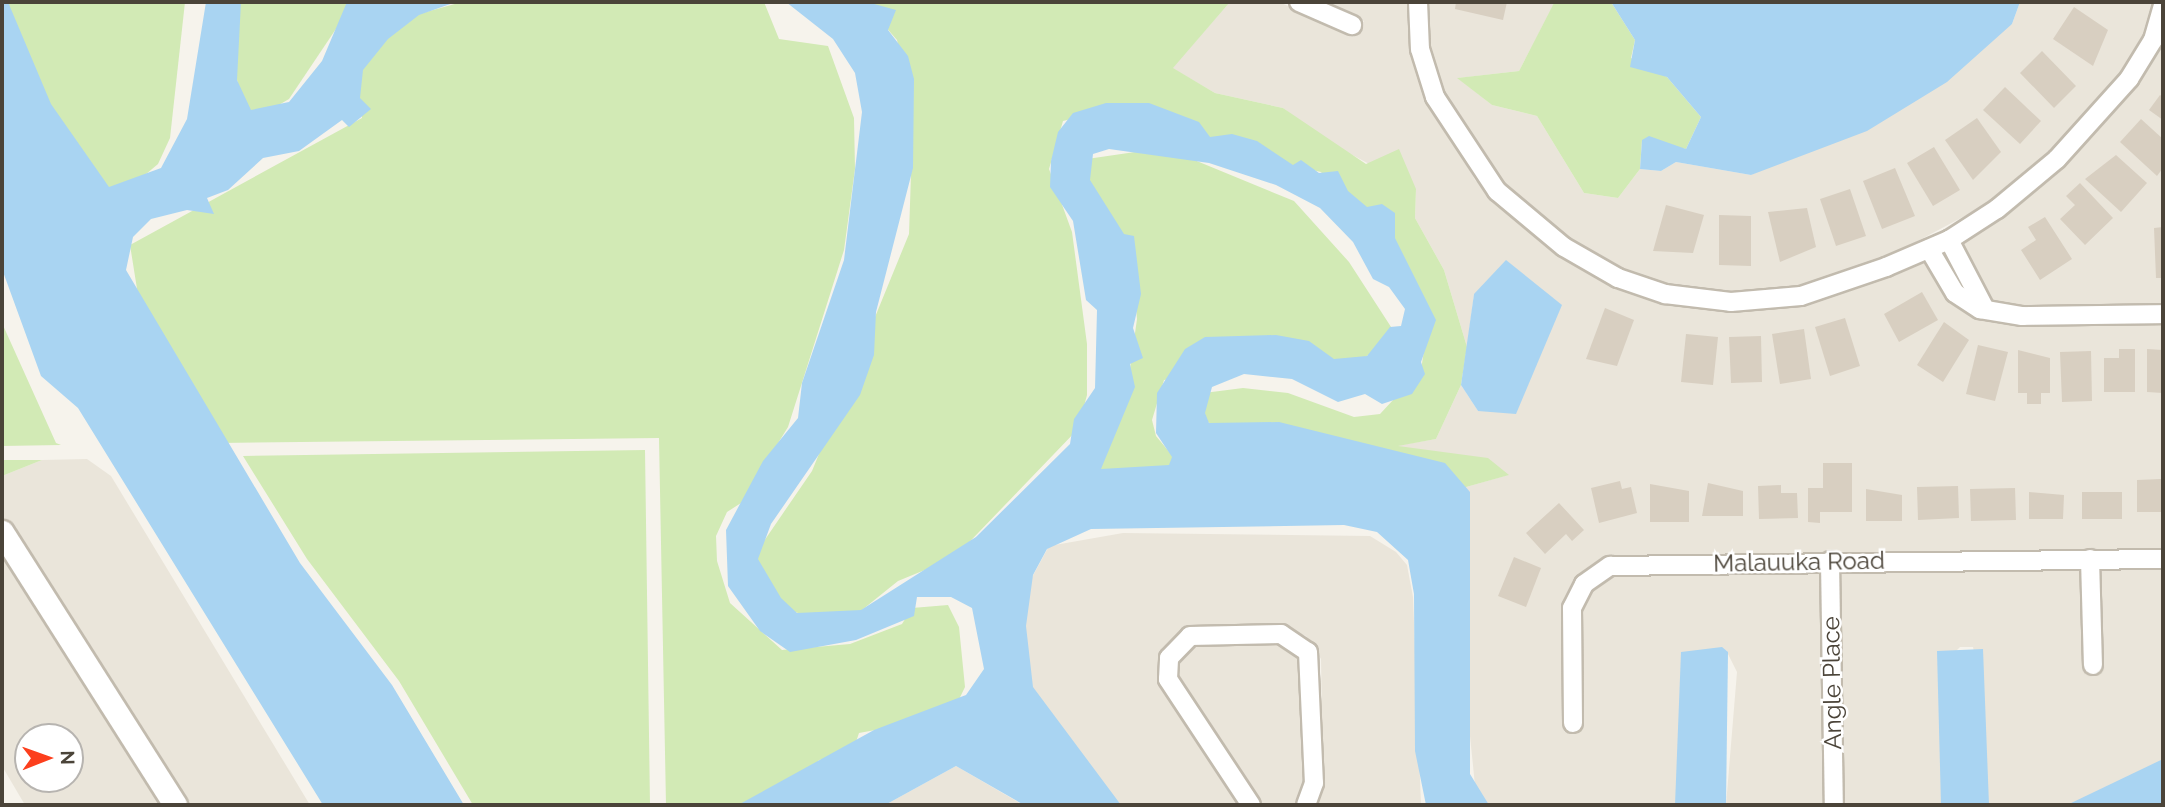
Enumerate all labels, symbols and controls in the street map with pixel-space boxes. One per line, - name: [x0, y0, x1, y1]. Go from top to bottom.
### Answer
- street label: Malauuka Road: [1713, 546, 1885, 578]
- street label: Angle Place: [1816, 616, 1848, 750]
- north arrow: [14, 723, 84, 793]
- text: N: [57, 750, 79, 765]

